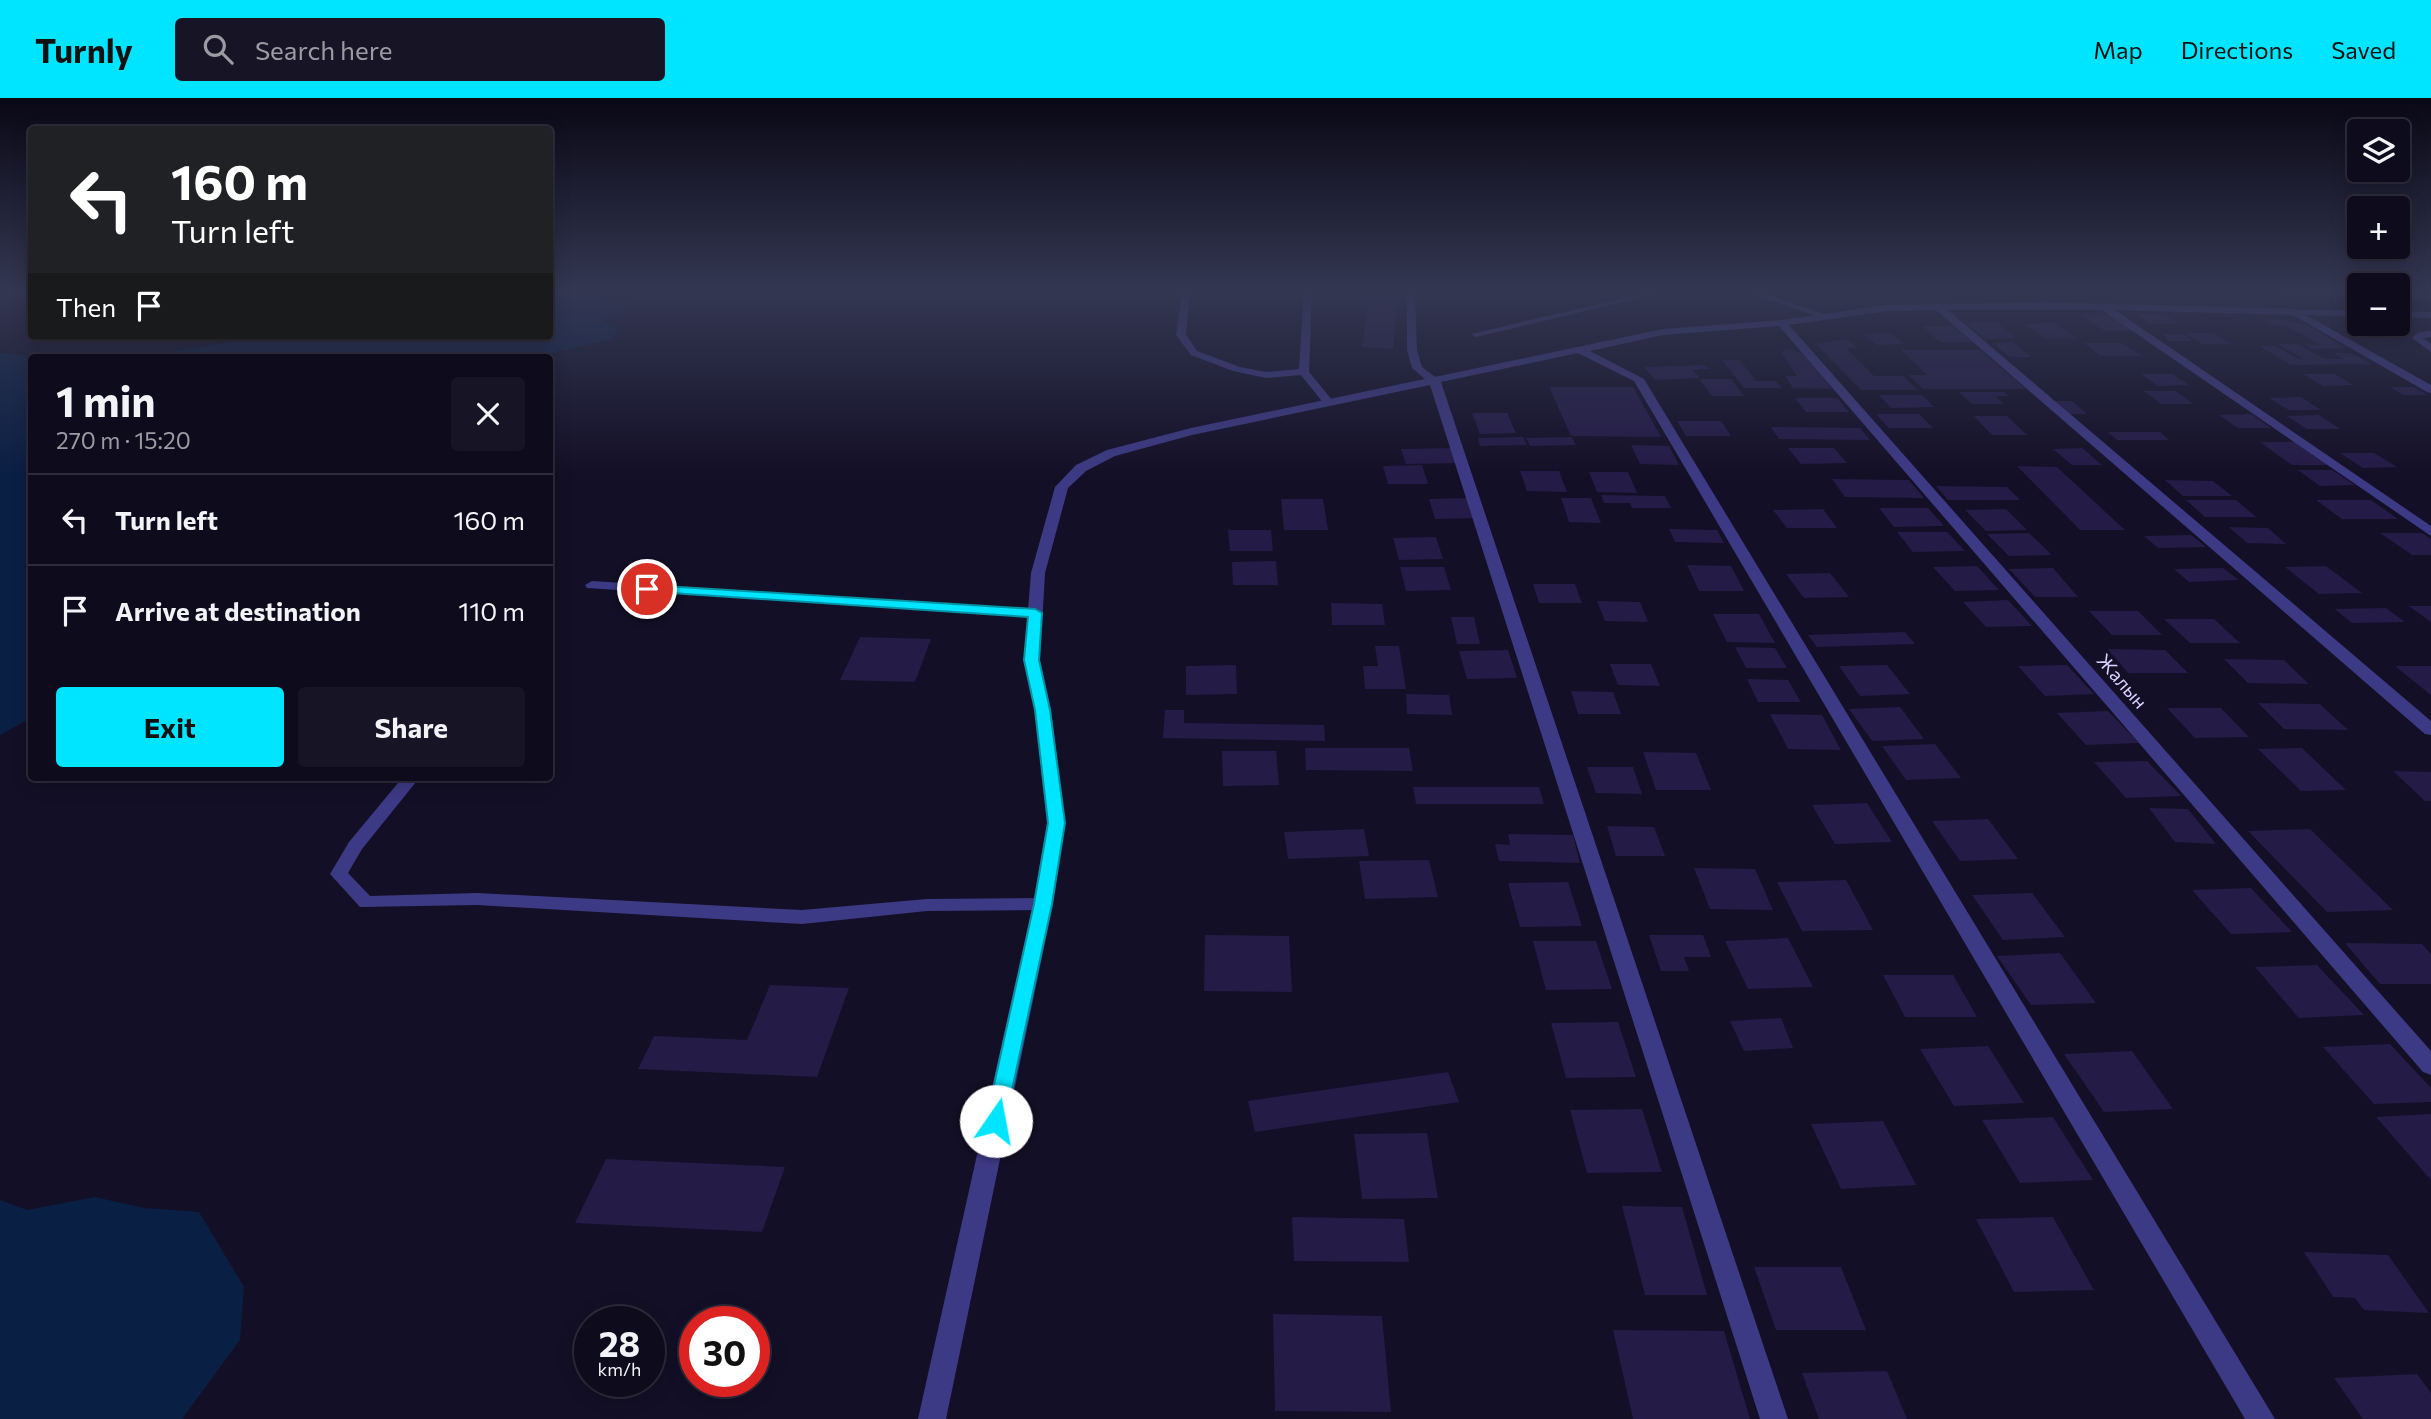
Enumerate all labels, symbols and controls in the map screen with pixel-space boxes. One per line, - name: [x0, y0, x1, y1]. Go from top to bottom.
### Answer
- search box: [175, 18, 665, 81]
- text: Turnly: [35, 29, 133, 70]
- icon: search: [199, 30, 237, 68]
- text: Search here: [255, 34, 392, 65]
- text: Map: [2093, 35, 2143, 64]
- text: Directions: [2181, 35, 2293, 64]
- text: Saved: [2331, 35, 2396, 64]
- map controls: [2347, 119, 2410, 336]
- button: layers: [2347, 119, 2410, 182]
- text: 160 m: [171, 150, 308, 210]
- icon: left: [56, 154, 147, 245]
- button: +: [2347, 196, 2410, 259]
- text: Turn left: [171, 210, 295, 250]
- button: −: [2347, 273, 2410, 336]
- icon: arrive: [130, 287, 168, 325]
- text: Then: [56, 291, 116, 322]
- text: 1 min: [56, 374, 156, 426]
- button: close: [451, 377, 525, 451]
- text: 270 m · 15:20: [56, 426, 191, 454]
- icon: left: [56, 501, 94, 539]
- text: Turn left: [115, 504, 218, 535]
- text: 160 m: [453, 504, 525, 535]
- pin: [617, 559, 677, 619]
- icon: arrive: [628, 570, 666, 608]
- icon: arrive: [56, 592, 94, 630]
- text: Arrive at destination: [115, 595, 361, 626]
- text: 110 m: [458, 595, 525, 626]
- street label: Жалын: [2092, 649, 2152, 713]
- button: Exit: [56, 687, 284, 767]
- button: Share: [298, 687, 525, 767]
- position arrow: [959, 1084, 1033, 1158]
- speed limit sign: 30: [679, 1306, 770, 1397]
- text: 28: [599, 1321, 640, 1364]
- text: km/h: [598, 1358, 641, 1380]

